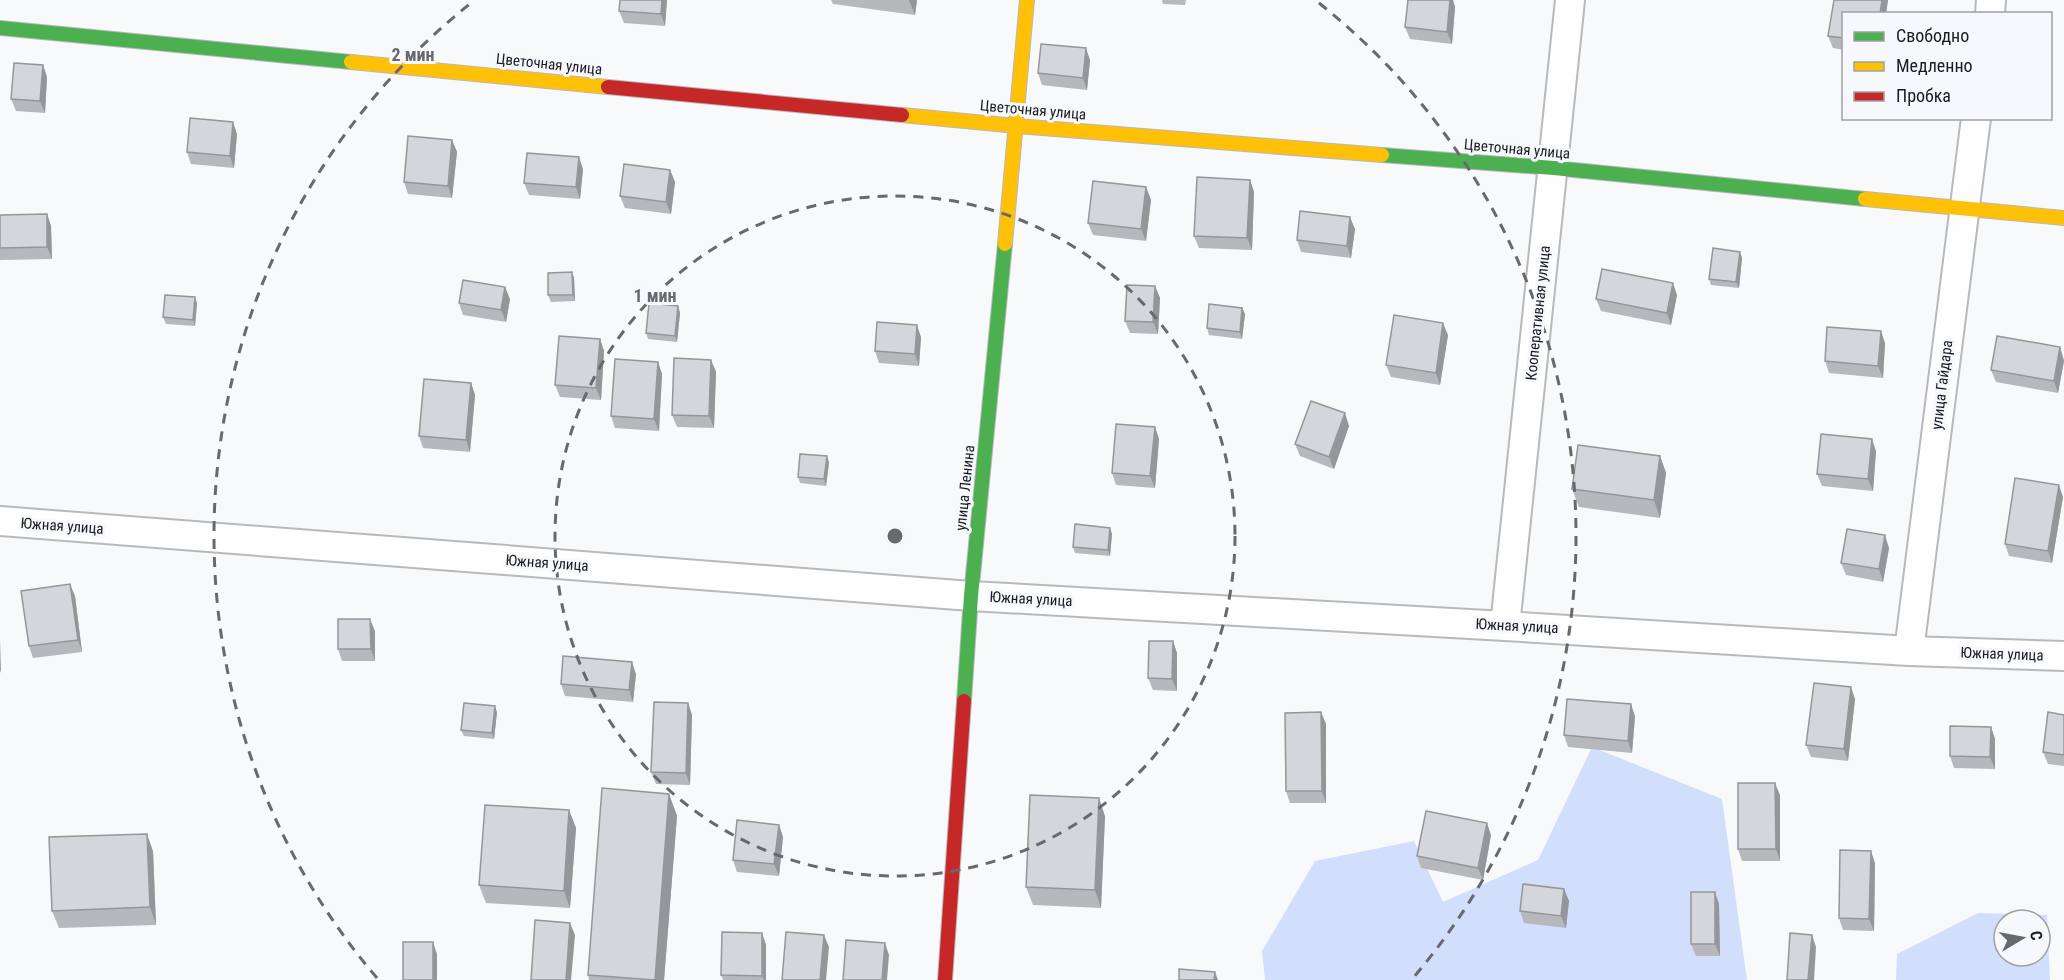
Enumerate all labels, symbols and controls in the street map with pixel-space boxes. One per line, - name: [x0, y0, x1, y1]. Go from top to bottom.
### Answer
- legend: [1842, 12, 2052, 120]
- text: Свободно: [1896, 25, 1969, 46]
- text: 2 мин: [391, 44, 435, 65]
- street label: Цветочная улица: [495, 49, 603, 79]
- text: Медленно: [1896, 55, 1973, 76]
- text: Пробка: [1896, 85, 1951, 106]
- street label: Цветочная улица: [979, 96, 1087, 124]
- street label: Цветочная улица: [1463, 135, 1571, 163]
- street label: Кооперативная улица: [1522, 245, 1554, 381]
- text: 1 мин: [633, 285, 677, 306]
- street label: улица Гайдара: [1928, 339, 1956, 431]
- street label: улица Ленина: [952, 444, 978, 532]
- street label: Южная улица: [20, 514, 104, 538]
- centre of rings: [885, 526, 905, 546]
- street label: Южная улица: [505, 551, 589, 575]
- street label: Южная улица: [989, 588, 1073, 610]
- street label: Южная улица: [1475, 615, 1559, 637]
- street label: Южная улица: [1960, 644, 2044, 664]
- north arrow: [1992, 908, 2052, 968]
- text: С: [2026, 929, 2046, 942]

